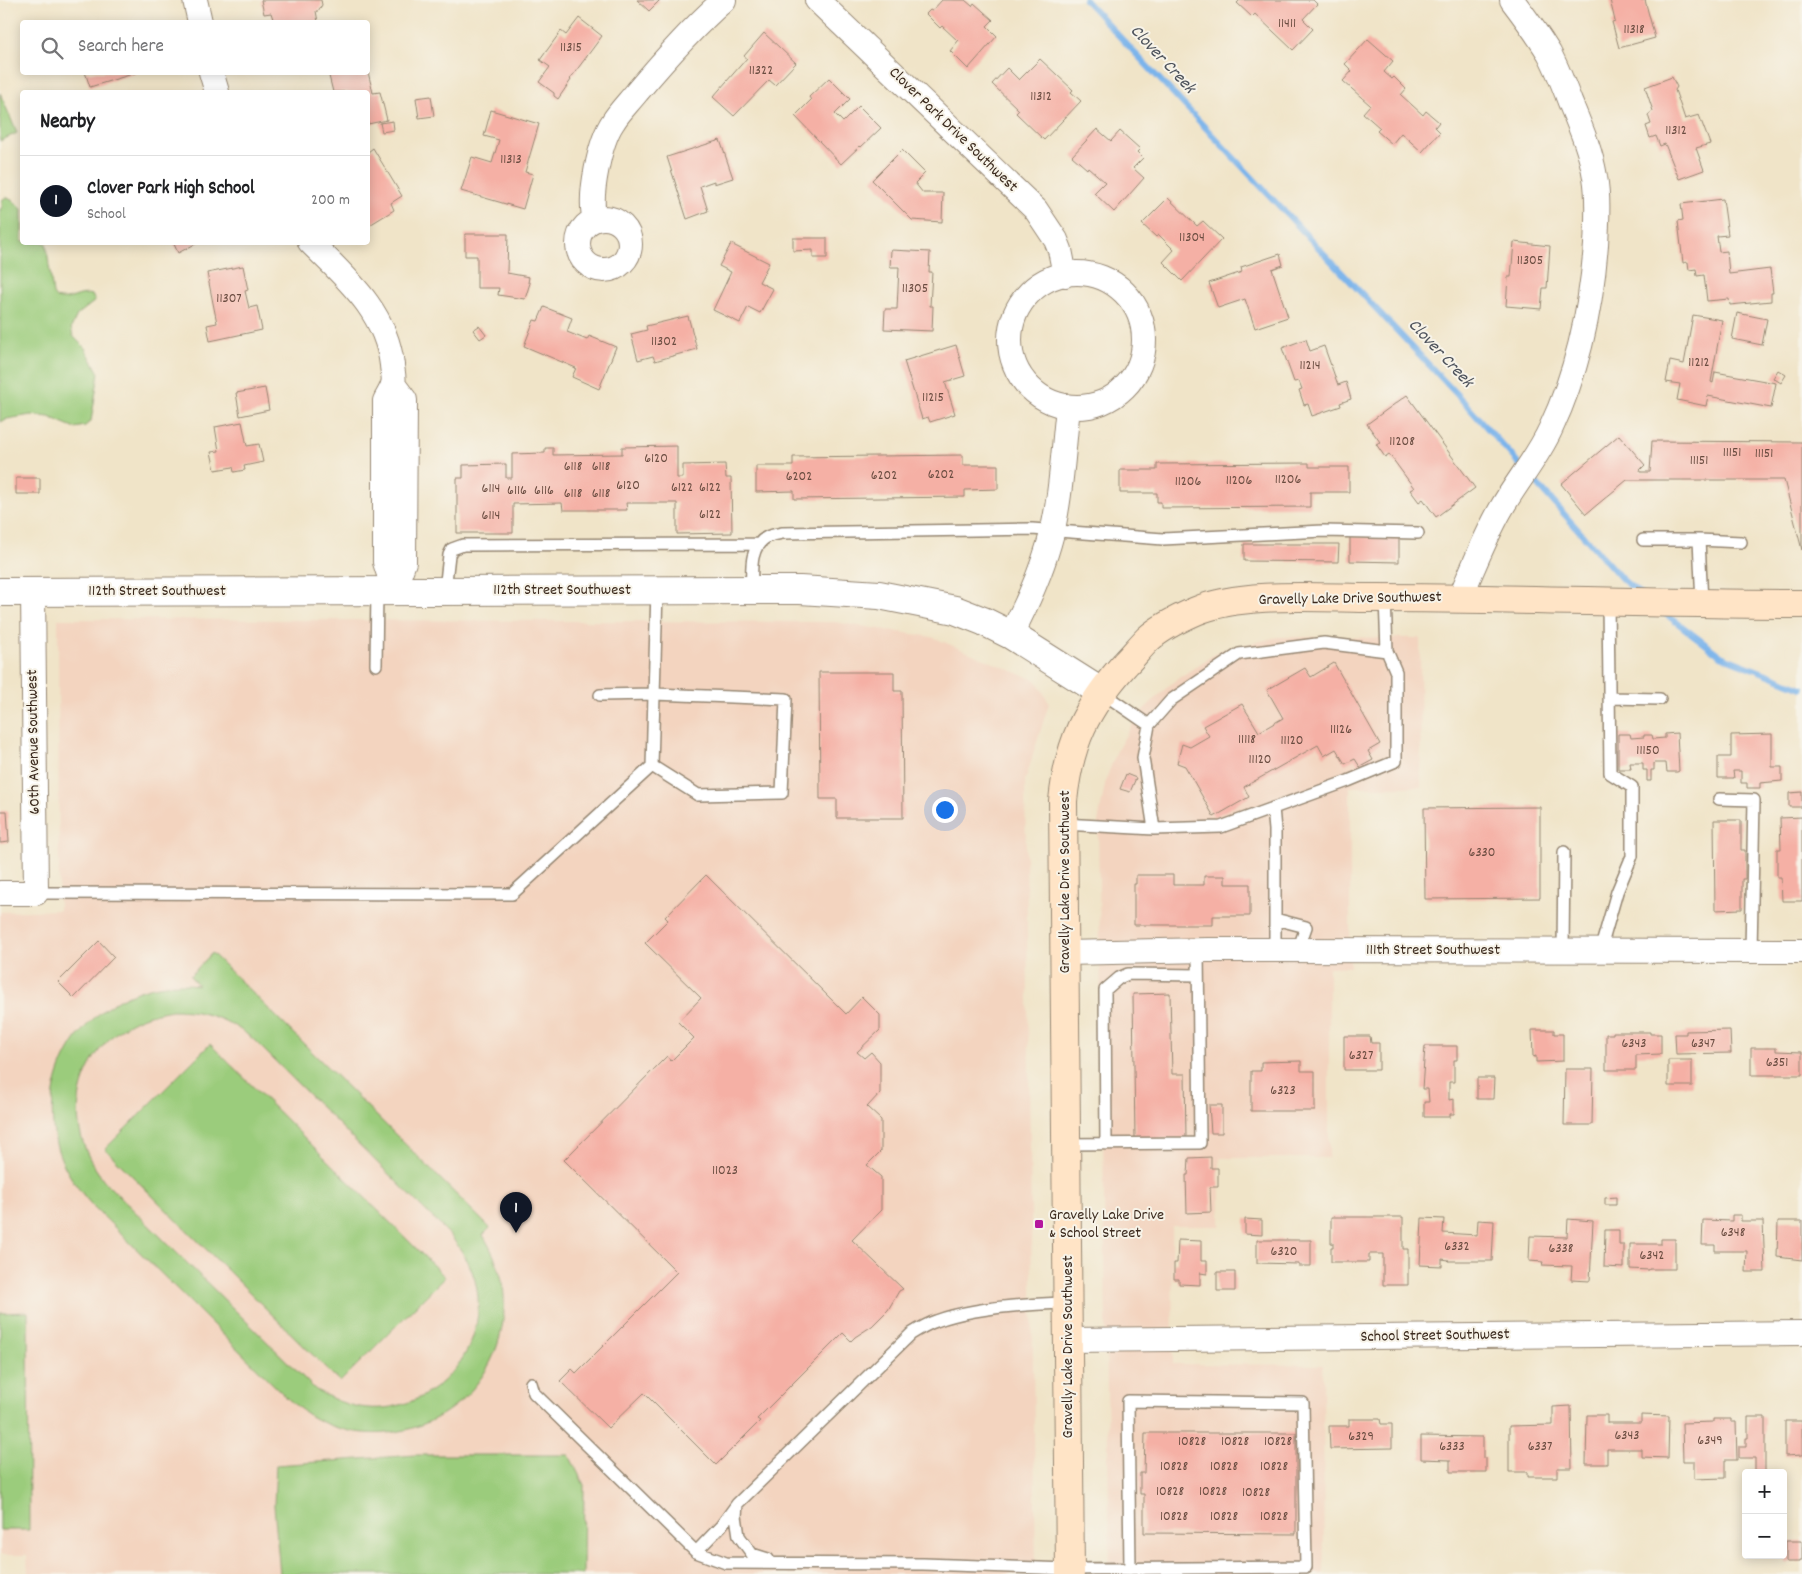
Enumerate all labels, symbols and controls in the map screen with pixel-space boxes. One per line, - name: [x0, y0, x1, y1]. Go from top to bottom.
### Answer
- house number: 11411: [1278, 14, 1296, 34]
- search box: [20, 20, 370, 75]
- water label: Clover Creek: [1123, 20, 1202, 101]
- house number: 11318: [1623, 20, 1645, 40]
- icon: search: [38, 34, 66, 62]
- text: Search here: [78, 34, 164, 61]
- house number: 11315: [560, 38, 582, 58]
- house number: 11322: [749, 61, 773, 81]
- street label: Clover Park Drive Southwest: [883, 62, 1023, 198]
- house number: 11312: [1030, 87, 1052, 107]
- text: Nearby: [40, 108, 95, 138]
- house number: 11312: [1665, 121, 1687, 141]
- house number: 11313: [500, 150, 522, 170]
- text: Clover Park High School: [87, 176, 255, 203]
- text: 1: [54, 189, 58, 212]
- text: 200 m: [311, 189, 350, 212]
- text: School: [87, 203, 126, 226]
- house number: 11304: [1179, 228, 1205, 248]
- house number: 11305: [1517, 251, 1543, 271]
- house number: 11305: [902, 279, 928, 299]
- house number: 11307: [216, 289, 242, 309]
- water label: Clover Creek: [1401, 314, 1480, 395]
- house number: 11302: [651, 332, 677, 352]
- house number: 11212: [1688, 353, 1710, 373]
- house number: 11214: [1299, 356, 1321, 376]
- house number: 11215: [922, 388, 944, 408]
- house number: 11208: [1389, 432, 1415, 452]
- house number: 11151: [1723, 443, 1741, 463]
- house number: 11151: [1755, 444, 1773, 464]
- house number: 6120: [644, 449, 668, 469]
- house number: 11151: [1690, 451, 1708, 471]
- house number: 6118: [564, 457, 583, 477]
- house number: 6118: [592, 457, 611, 477]
- house number: 6202: [928, 465, 954, 485]
- house number: 6202: [871, 466, 897, 486]
- house number: 6202: [786, 467, 812, 487]
- house number: 11206: [1275, 470, 1302, 490]
- house number: 11206: [1226, 471, 1253, 491]
- house number: 11206: [1175, 472, 1202, 492]
- house number: 6120: [616, 476, 640, 496]
- house number: 6122: [671, 478, 693, 498]
- house number: 6122: [699, 478, 721, 498]
- house number: 6114: [482, 479, 500, 499]
- house number: 6116: [507, 481, 527, 501]
- house number: 6116: [534, 481, 554, 501]
- house number: 6118: [564, 484, 583, 504]
- house number: 6118: [592, 484, 611, 504]
- house number: 6122: [699, 505, 721, 525]
- house number: 6114: [482, 506, 500, 526]
- street label: 112th Street Southwest: [493, 579, 631, 602]
- street label: 112th Street Southwest: [88, 580, 226, 603]
- street label: Gravelly Lake Drive Southwest: [1258, 586, 1442, 612]
- street label: 60th Avenue Southwest: [21, 669, 47, 815]
- house number: 11126: [1330, 720, 1352, 740]
- house number: 11118: [1238, 730, 1256, 750]
- house number: 11120: [1281, 731, 1303, 751]
- house number: 11150: [1636, 741, 1660, 761]
- house number: 11120: [1249, 750, 1271, 770]
- street label: Gravelly Lake Drive Southwest: [1054, 790, 1077, 974]
- your location: [932, 797, 958, 823]
- house number: 6330: [1469, 843, 1495, 863]
- street label: 111th Street Southwest: [1366, 939, 1500, 962]
- house number: 6343: [1621, 1034, 1647, 1054]
- house number: 6347: [1691, 1034, 1715, 1054]
- house number: 6327: [1349, 1046, 1373, 1066]
- house number: 6351: [1766, 1053, 1788, 1073]
- house number: 6323: [1270, 1081, 1296, 1101]
- house number: 11023: [712, 1161, 738, 1181]
- pin: 1: [500, 1192, 532, 1233]
- place label: Gravelly Lake Drive & School Street: [1049, 1204, 1164, 1245]
- marker: Gravelly Lake Drive & School Street: [1033, 1218, 1045, 1230]
- house number: 6348: [1721, 1223, 1746, 1243]
- house number: 6332: [1444, 1237, 1470, 1257]
- house number: 6338: [1549, 1239, 1574, 1259]
- house number: 6320: [1271, 1242, 1297, 1262]
- house number: 6342: [1639, 1246, 1665, 1266]
- street label: Gravelly Lake Drive Southwest: [1057, 1255, 1080, 1439]
- street label: School Street Southwest: [1360, 1323, 1510, 1349]
- house number: 6343: [1614, 1426, 1640, 1446]
- house number: 6329: [1348, 1427, 1374, 1447]
- house number: 6349: [1697, 1431, 1723, 1451]
- house number: 10828: [1178, 1432, 1206, 1452]
- house number: 10828: [1221, 1432, 1249, 1452]
- house number: 10828: [1264, 1432, 1292, 1452]
- house number: 6333: [1439, 1437, 1465, 1457]
- house number: 6337: [1528, 1437, 1552, 1457]
- house number: 10828: [1160, 1457, 1188, 1477]
- house number: 10828: [1210, 1457, 1238, 1477]
- house number: 10828: [1260, 1457, 1288, 1477]
- map controls: [1742, 1469, 1787, 1559]
- button: +: [1742, 1469, 1787, 1514]
- house number: 10828: [1156, 1482, 1184, 1502]
- house number: 10828: [1199, 1482, 1227, 1502]
- house number: 10828: [1242, 1483, 1270, 1503]
- house number: 10828: [1160, 1507, 1188, 1527]
- house number: 10828: [1210, 1507, 1238, 1527]
- house number: 10828: [1260, 1507, 1288, 1527]
- button: −: [1742, 1514, 1787, 1559]

